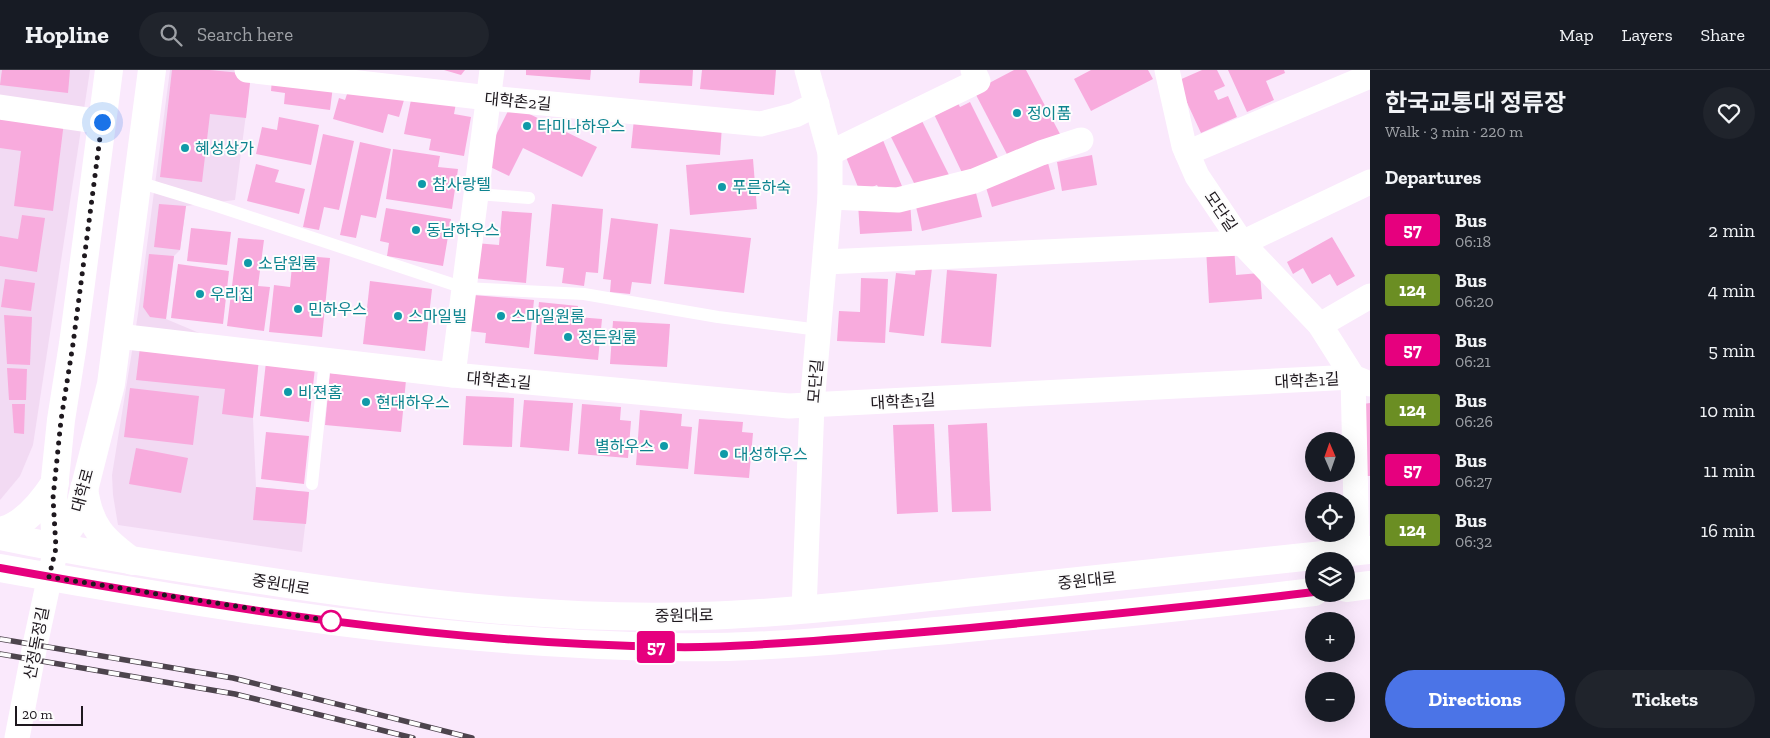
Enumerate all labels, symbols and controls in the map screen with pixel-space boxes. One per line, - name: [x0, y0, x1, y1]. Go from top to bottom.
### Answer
- search box: [139, 12, 489, 57]
- text: Hopline: [25, 20, 109, 49]
- icon: search: [157, 21, 185, 49]
- text: Search here: [197, 23, 293, 46]
- text: Map: [1559, 24, 1594, 46]
- text: Layers: [1622, 24, 1673, 46]
- text: Share: [1701, 24, 1745, 46]
- button: heart: [1703, 87, 1755, 139]
- text: 한국교통대 정류장: [1385, 88, 1566, 117]
- street label: 대학촌2길: [484, 89, 552, 114]
- place label: 정이품: [1027, 104, 1071, 123]
- marker: 정이품: [1011, 107, 1023, 119]
- your location: [90, 110, 115, 135]
- place label: 타미나하우스: [537, 117, 625, 136]
- marker: 타미나하우스: [521, 120, 533, 132]
- text: Walk · 3 min · 220 m: [1385, 122, 1523, 141]
- place label: 혜성상가: [195, 139, 254, 158]
- marker: 혜성상가: [179, 142, 191, 154]
- text: Departures: [1385, 166, 1481, 189]
- place label: 참사랑텔: [432, 175, 491, 194]
- marker: 참사랑텔: [416, 178, 428, 190]
- place label: 푸른하숙: [732, 178, 791, 197]
- marker: 푸른하숙: [716, 181, 728, 193]
- street label: 모단길: [1200, 188, 1241, 235]
- text: Bus: [1455, 209, 1487, 232]
- text: 57: [1403, 219, 1422, 241]
- text: 2 min: [1708, 219, 1755, 242]
- place label: 동남하우스: [426, 221, 500, 240]
- marker: 동남하우스: [410, 224, 422, 236]
- text: 06:18: [1455, 232, 1491, 251]
- place label: 소담원룸: [258, 254, 317, 273]
- marker: 소담원룸: [242, 257, 254, 269]
- text: Bus: [1455, 269, 1487, 292]
- text: 124: [1399, 279, 1426, 301]
- text: 4 min: [1708, 279, 1755, 302]
- place label: 우리집: [210, 285, 254, 304]
- marker: 우리집: [194, 288, 206, 300]
- text: 06:20: [1455, 292, 1494, 311]
- place label: 민하우스: [308, 300, 367, 319]
- marker: 민하우스: [292, 303, 304, 315]
- place label: 스마일빌: [408, 307, 467, 326]
- place label: 스마일원룸: [511, 307, 585, 326]
- marker: 스마일빌: [392, 310, 404, 322]
- marker: 스마일원룸: [495, 310, 507, 322]
- place label: 정든원룸: [578, 328, 637, 347]
- text: Bus: [1455, 329, 1487, 352]
- marker: 정든원룸: [562, 331, 574, 343]
- text: 57: [1403, 339, 1422, 361]
- text: 5 min: [1708, 339, 1755, 362]
- text: 06:21: [1455, 352, 1491, 371]
- street label: 모단길: [804, 358, 827, 404]
- street label: 대학촌1길: [466, 368, 532, 393]
- street label: 대학촌1길: [1274, 369, 1340, 392]
- place label: 비젼홈: [298, 383, 342, 402]
- marker: 비젼홈: [282, 386, 294, 398]
- text: Bus: [1455, 389, 1487, 412]
- street label: 대학촌1길: [870, 390, 936, 413]
- place label: 현대하우스: [376, 393, 450, 412]
- marker: 현대하우스: [360, 396, 372, 408]
- text: 124: [1399, 399, 1426, 421]
- text: 10 min: [1700, 399, 1755, 422]
- text: 06:26: [1455, 412, 1493, 431]
- north arrow: [1305, 432, 1355, 482]
- map controls: [1305, 432, 1355, 722]
- place label: 별하우스: [595, 437, 654, 456]
- marker: 별하우스: [658, 440, 670, 452]
- place label: 대성하우스: [734, 445, 808, 464]
- marker: 대성하우스: [718, 448, 730, 460]
- text: Bus: [1455, 449, 1487, 472]
- text: 57: [1403, 459, 1422, 481]
- text: 11 min: [1703, 459, 1755, 482]
- street label: 대학로: [68, 466, 97, 514]
- text: 06:27: [1455, 472, 1492, 491]
- button: locate: [1305, 492, 1355, 542]
- text: Bus: [1455, 509, 1487, 532]
- text: 124: [1399, 519, 1426, 541]
- text: 16 min: [1701, 519, 1755, 542]
- text: 06:32: [1455, 532, 1492, 551]
- button: layers: [1305, 552, 1355, 602]
- street label: 중원대로: [1057, 568, 1118, 593]
- street label: 중원대로: [250, 571, 312, 599]
- street label: 산정독정길: [20, 605, 53, 681]
- street label: 중원대로: [654, 605, 714, 626]
- unlabelled marker: [320, 610, 342, 632]
- button: +: [1305, 612, 1355, 662]
- line badge: 57: [634, 631, 678, 663]
- text: 57: [647, 636, 665, 658]
- button: Directions: [1385, 670, 1565, 728]
- button: Tickets: [1575, 670, 1755, 728]
- button: −: [1305, 672, 1355, 722]
- scale bar: [15, 703, 82, 726]
- text: 20 m: [22, 706, 53, 723]

